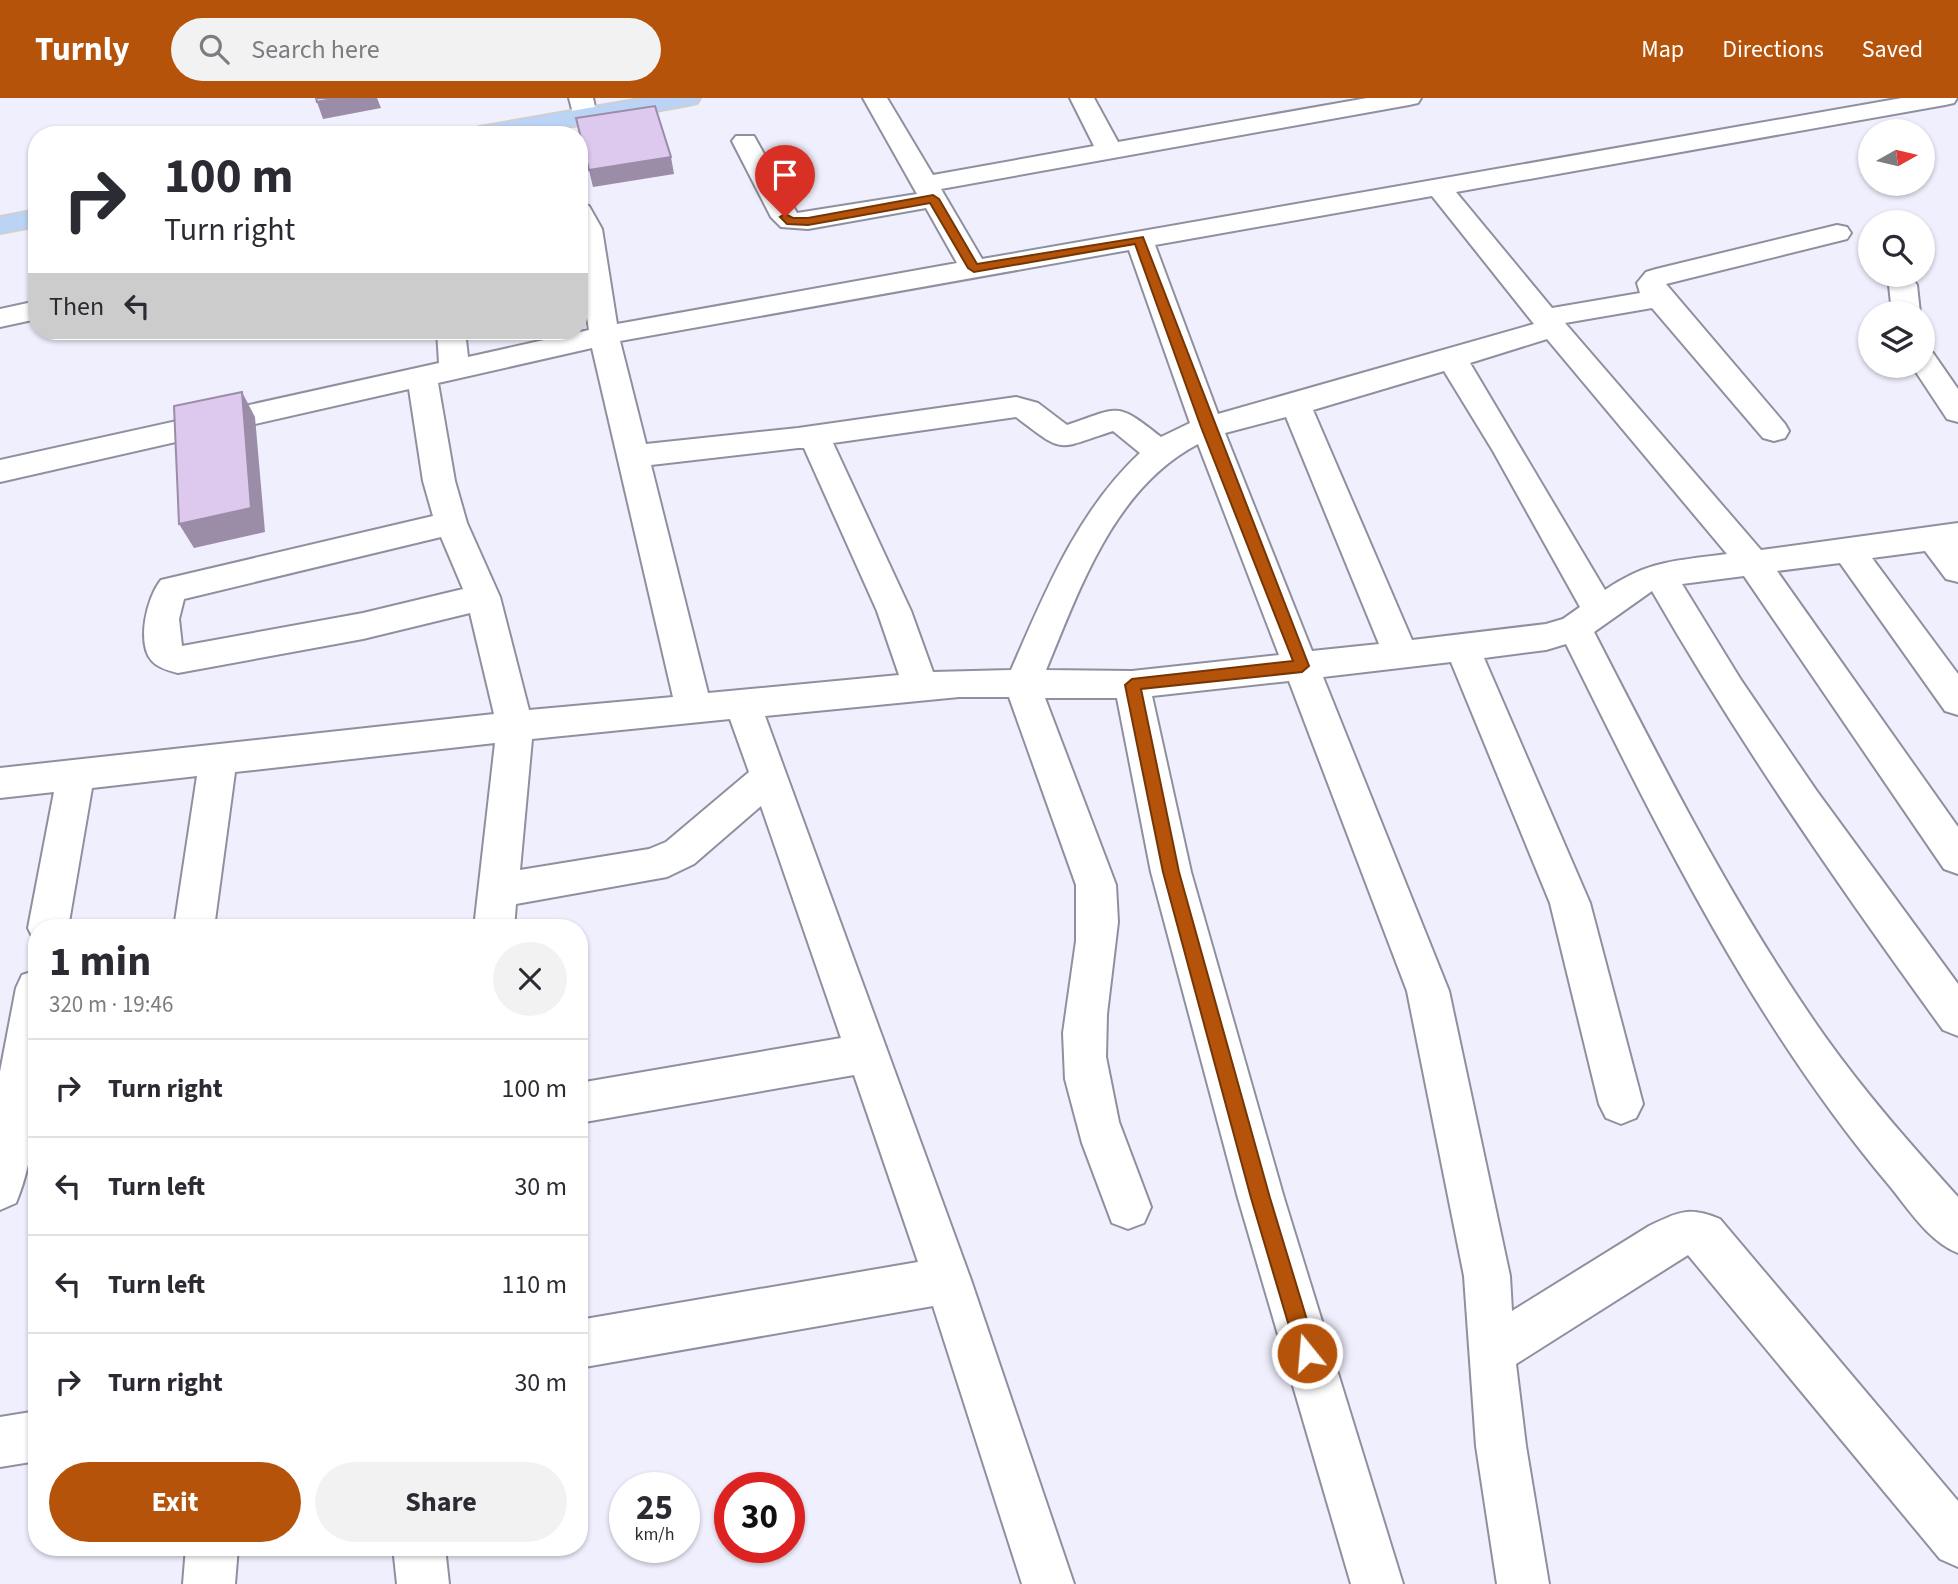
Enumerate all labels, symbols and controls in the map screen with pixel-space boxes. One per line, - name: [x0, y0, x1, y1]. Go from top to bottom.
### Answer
- search box: [171, 18, 661, 81]
- text: Turnly: [35, 26, 129, 73]
- icon: search: [195, 30, 233, 68]
- text: Search here: [251, 31, 380, 68]
- text: Map: [1641, 32, 1684, 67]
- text: Directions: [1722, 32, 1824, 67]
- text: Saved: [1862, 32, 1923, 67]
- north arrow: [1858, 119, 1936, 196]
- map controls: [1858, 119, 1935, 378]
- text: 100 m: [164, 142, 293, 212]
- pin: [755, 145, 815, 217]
- icon: right: [49, 154, 140, 245]
- icon: arrive: [766, 156, 804, 194]
- text: Turn right: [164, 207, 295, 253]
- button: search: [1858, 210, 1935, 287]
- icon: left: [118, 287, 156, 325]
- text: Then: [49, 288, 104, 325]
- button: layers: [1858, 301, 1935, 378]
- text: 1 min: [49, 932, 151, 992]
- button: close: [493, 942, 567, 1016]
- text: 320 m · 19:46: [49, 988, 173, 1021]
- icon: right: [49, 1069, 87, 1107]
- text: Turn right: [108, 1070, 223, 1107]
- text: 100 m: [501, 1070, 567, 1107]
- icon: left: [49, 1167, 87, 1205]
- text: Turn left: [108, 1168, 205, 1205]
- text: 30 m: [514, 1168, 567, 1205]
- icon: left: [49, 1265, 87, 1303]
- text: Turn left: [108, 1266, 205, 1303]
- text: 110 m: [501, 1266, 567, 1303]
- position arrow: [1270, 1316, 1344, 1390]
- icon: right: [49, 1363, 87, 1401]
- text: Turn right: [108, 1364, 223, 1401]
- text: 30 m: [514, 1364, 567, 1401]
- button: Exit: [49, 1462, 301, 1542]
- button: Share: [315, 1462, 567, 1542]
- speed limit sign: 30: [714, 1472, 805, 1563]
- text: 25: [636, 1483, 673, 1533]
- text: km/h: [635, 1522, 674, 1547]

